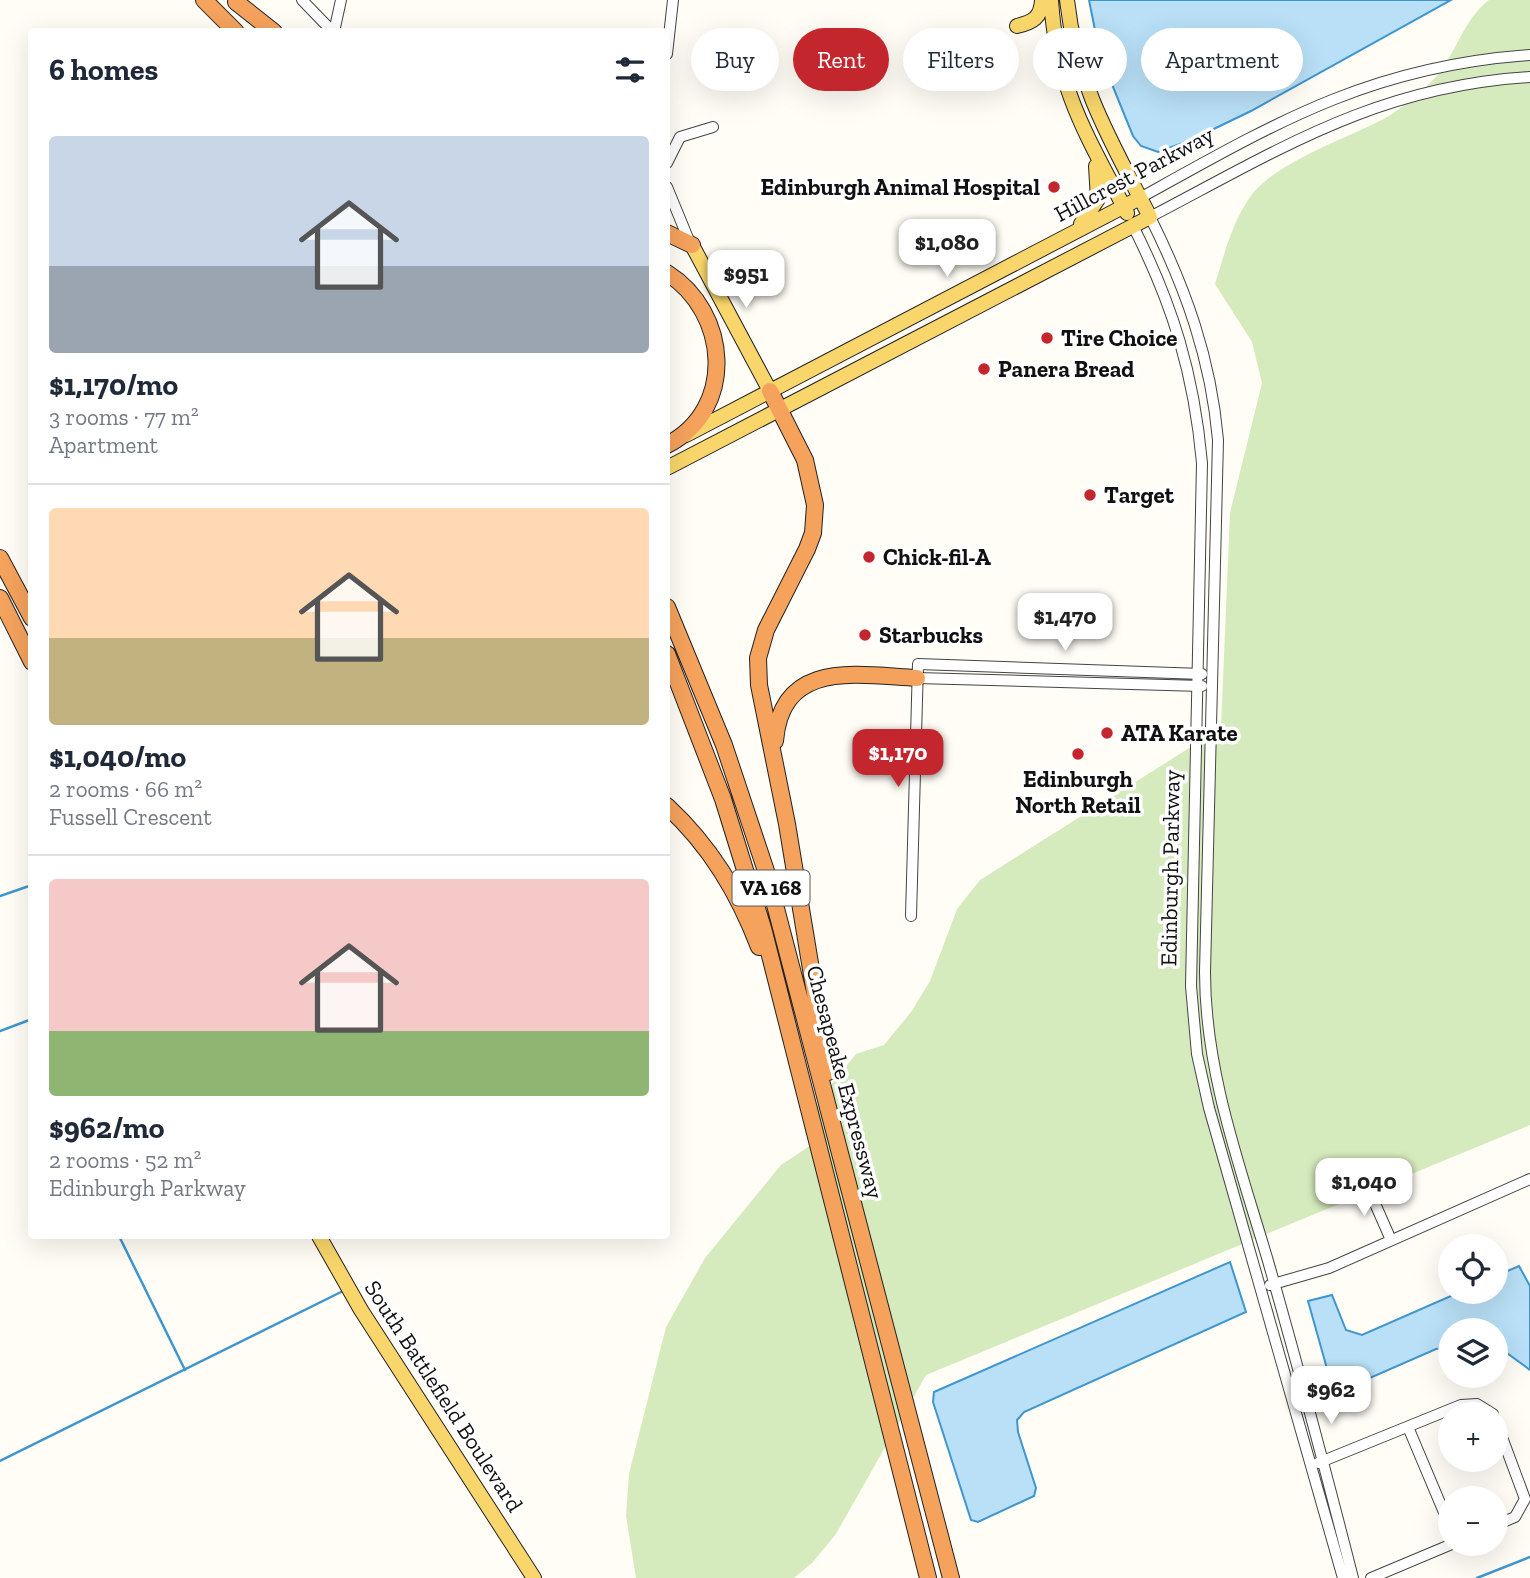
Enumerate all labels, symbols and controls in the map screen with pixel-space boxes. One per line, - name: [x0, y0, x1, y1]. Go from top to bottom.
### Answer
- chip: Buy: [691, 28, 779, 91]
- chip: Rent: [793, 28, 889, 91]
- chip: Filters: [903, 28, 1019, 91]
- chip: New: [1033, 28, 1127, 91]
- chip: Apartment: [1141, 28, 1303, 91]
- icon: filters: [611, 51, 649, 89]
- text: 6 homes: [49, 52, 158, 88]
- street label: Hillcrest Parkway: [1049, 120, 1219, 228]
- place label: Edinburgh Animal Hospital: [760, 173, 1040, 201]
- marker: Edinburgh Animal Hospital: [1046, 179, 1062, 195]
- icon: home: [286, 182, 412, 308]
- pin: $1,080: [890, 219, 1004, 279]
- text: $1,080: [915, 228, 979, 256]
- pin: $951: [705, 250, 787, 310]
- text: $951: [724, 259, 768, 287]
- place label: Tire Choice: [1061, 324, 1177, 352]
- marker: Tire Choice: [1039, 330, 1055, 346]
- place label: Panera Bread: [998, 355, 1134, 383]
- marker: Panera Bread: [976, 361, 992, 377]
- text: $1,170/mo: [49, 367, 178, 403]
- text: 3 rooms · 77 m²: [49, 403, 199, 431]
- text: Apartment: [49, 431, 158, 459]
- place label: Target: [1104, 481, 1175, 509]
- marker: Target: [1082, 487, 1098, 503]
- place label: Chick-fil-A: [883, 543, 991, 571]
- marker: Chick-fil-A: [861, 549, 877, 565]
- icon: home: [286, 554, 412, 680]
- pin: $1,470: [1008, 594, 1122, 653]
- text: $1,470: [1034, 602, 1096, 630]
- place label: Starbucks: [879, 621, 983, 649]
- marker: Starbucks: [857, 627, 873, 643]
- place label: ATA Karate: [1121, 719, 1238, 747]
- marker: ATA Karate: [1099, 725, 1115, 741]
- pin: $1,170: [841, 730, 955, 789]
- text: $1,170: [868, 738, 928, 766]
- text: $1,040/mo: [49, 739, 186, 775]
- marker: Edinburgh North Retail: [1070, 746, 1086, 762]
- place label: Edinburgh North Retail: [1015, 765, 1141, 819]
- street label: Edinburgh Parkway: [1154, 769, 1186, 967]
- text: 2 rooms · 66 m²: [49, 775, 202, 803]
- text: Fussell Crescent: [49, 803, 212, 831]
- road number: VA 168: [732, 870, 810, 906]
- icon: home: [286, 925, 412, 1051]
- street label: Chesapeake Expressway: [800, 962, 890, 1202]
- text: $962/mo: [49, 1110, 164, 1146]
- text: 2 rooms · 52 m²: [49, 1146, 201, 1174]
- pin: $1,040: [1307, 1158, 1421, 1218]
- text: $1,040: [1331, 1167, 1397, 1195]
- text: Edinburgh Parkway: [49, 1174, 246, 1202]
- map controls: [1438, 1234, 1508, 1556]
- button: locate: [1438, 1234, 1508, 1304]
- street label: South Battlefield Boulevard: [359, 1275, 530, 1517]
- button: layers: [1438, 1318, 1508, 1388]
- pin: $962: [1290, 1366, 1372, 1426]
- text: $962: [1307, 1375, 1355, 1403]
- button: +: [1438, 1402, 1508, 1472]
- button: −: [1438, 1486, 1508, 1556]

